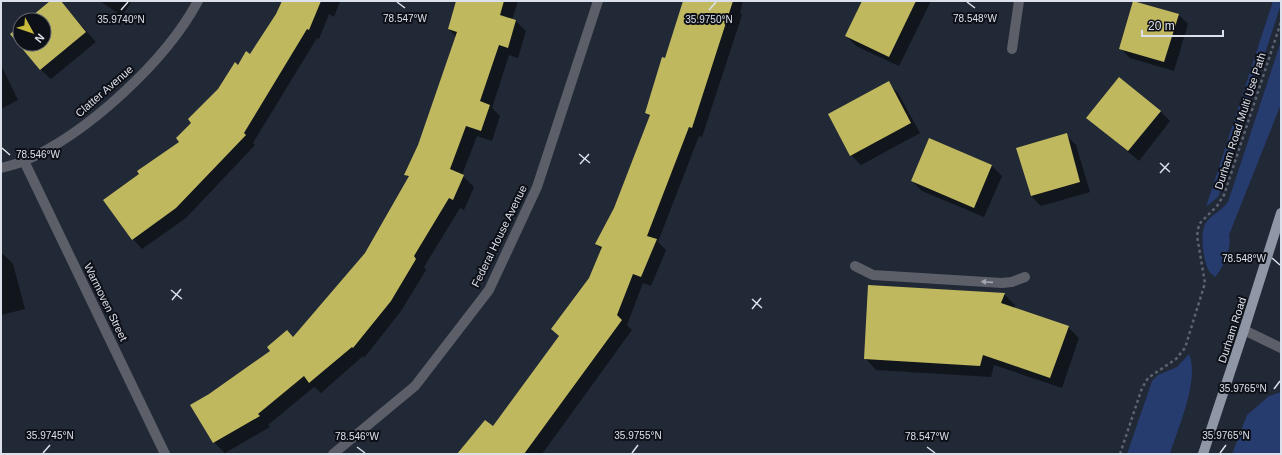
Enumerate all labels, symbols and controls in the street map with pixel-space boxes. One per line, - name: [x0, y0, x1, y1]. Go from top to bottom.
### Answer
- north arrow: [12, 12, 52, 52]
- scale bar: [1142, 12, 1223, 38]
- text: 78.547°W: [383, 13, 428, 24]
- text: 78.548°W: [953, 13, 998, 24]
- text: 35.9740°N: [97, 14, 145, 25]
- text: 35.9750°N: [685, 14, 733, 25]
- text: 20 m: [1148, 19, 1175, 33]
- text: N: [32, 32, 47, 45]
- street label: Durham Road Multi Use Path: [1212, 51, 1268, 191]
- street label: Clatter Avenue: [73, 63, 135, 119]
- text: 78.546°W: [16, 149, 61, 160]
- street label: Federal House Avenue: [469, 183, 529, 289]
- text: 78.548°W: [1222, 253, 1267, 264]
- street label: Warmoven Street: [82, 261, 130, 343]
- one-way arrow: [981, 278, 993, 285]
- street label: Durham Road: [1216, 296, 1248, 364]
- text: 35.9765°N: [1219, 383, 1267, 394]
- text: 35.9745°N: [26, 430, 74, 441]
- text: 35.9755°N: [614, 430, 662, 441]
- text: 35.9765°N: [1202, 430, 1250, 441]
- text: 78.546°W: [335, 431, 380, 442]
- text: 78.547°W: [905, 431, 950, 442]

